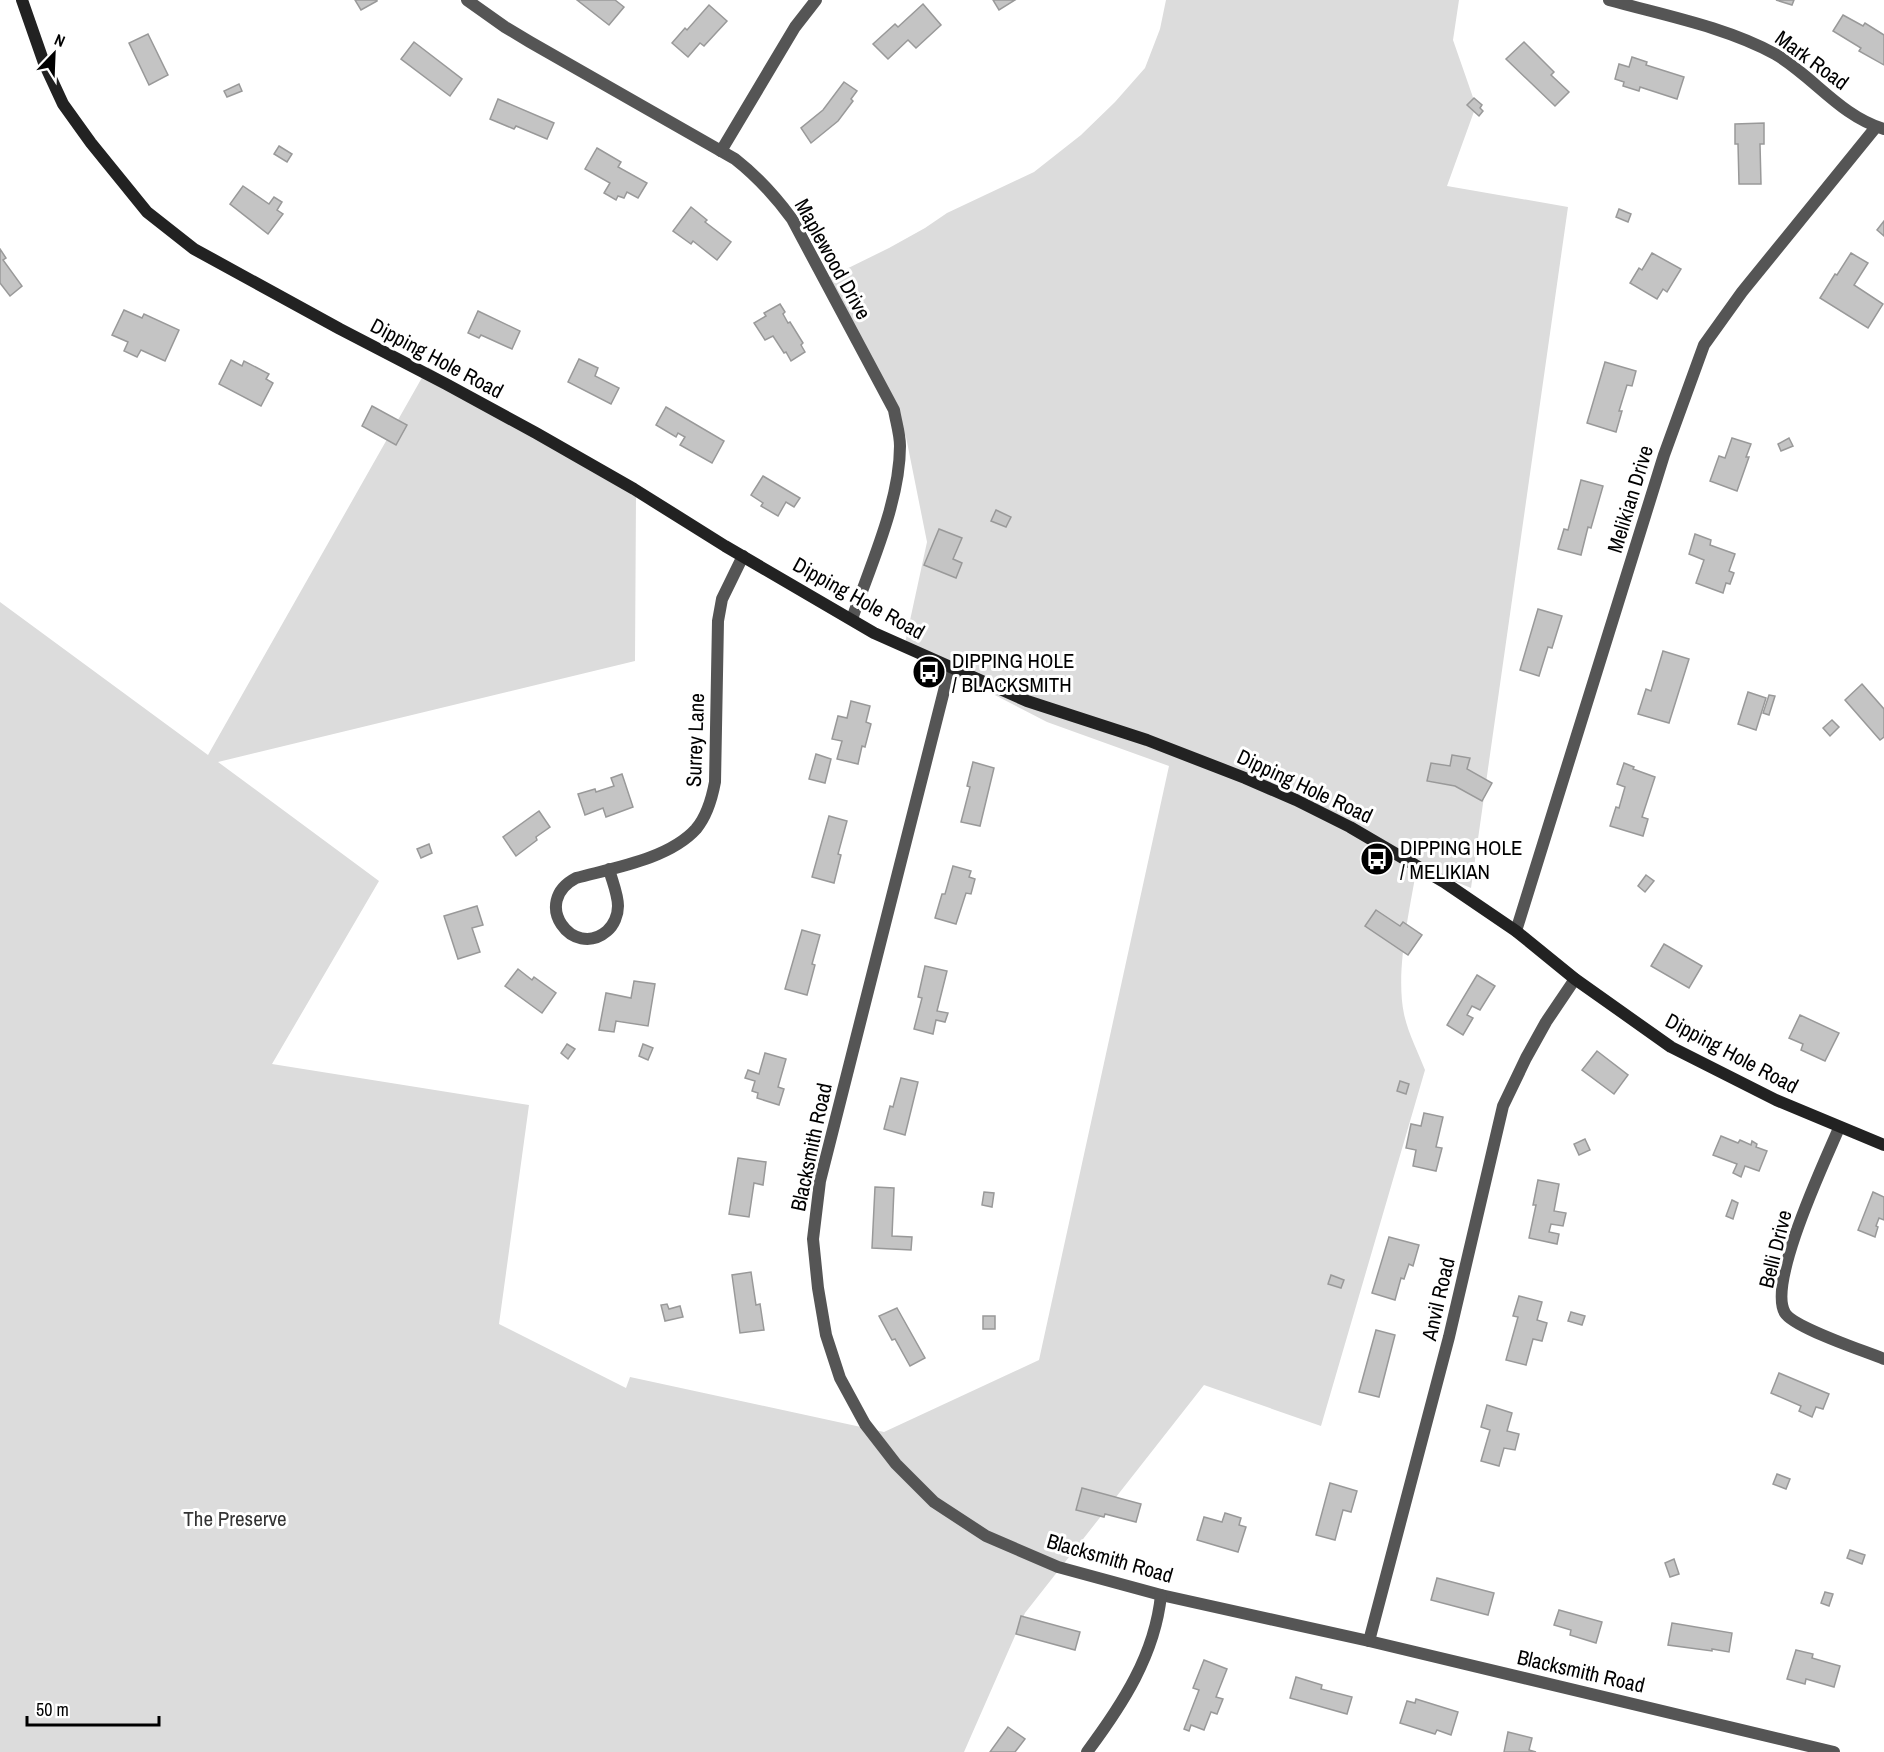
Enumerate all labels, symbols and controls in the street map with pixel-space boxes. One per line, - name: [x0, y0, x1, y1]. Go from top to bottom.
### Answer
- north arrow: [24, 24, 84, 84]
- street label: Mark Road: [1769, 24, 1855, 96]
- text: N: [51, 28, 69, 52]
- street label: Maplewood Drive: [788, 193, 878, 325]
- street label: Dipping Hole Road: [366, 311, 508, 405]
- street label: Melikian Drive: [1600, 442, 1660, 556]
- street label: Dipping Hole Road: [788, 550, 930, 646]
- place label: DIPPING HOLE / BLACKSMITH: [952, 646, 1075, 699]
- bus stop icon: DIPPING HOLE / BLACKSMITH: [911, 654, 947, 690]
- street label: Surrey Lane: [679, 693, 711, 787]
- street label: Dipping Hole Road: [1232, 742, 1378, 830]
- place label: DIPPING HOLE / MELIKIAN: [1400, 833, 1523, 886]
- bus stop icon: DIPPING HOLE / MELIKIAN: [1359, 841, 1395, 877]
- street label: Dipping Hole Road: [1661, 1006, 1803, 1100]
- street label: Blacksmith Road: [783, 1080, 839, 1214]
- street label: Belli Drive: [1751, 1207, 1799, 1291]
- street label: Anvil Road: [1414, 1255, 1462, 1344]
- park label: The Preserve: [183, 1504, 287, 1533]
- street label: Blacksmith Road: [1043, 1526, 1177, 1590]
- street label: Blacksmith Road: [1514, 1642, 1648, 1700]
- scale bar: [27, 1689, 159, 1727]
- text: 50 m: [36, 1697, 69, 1722]

